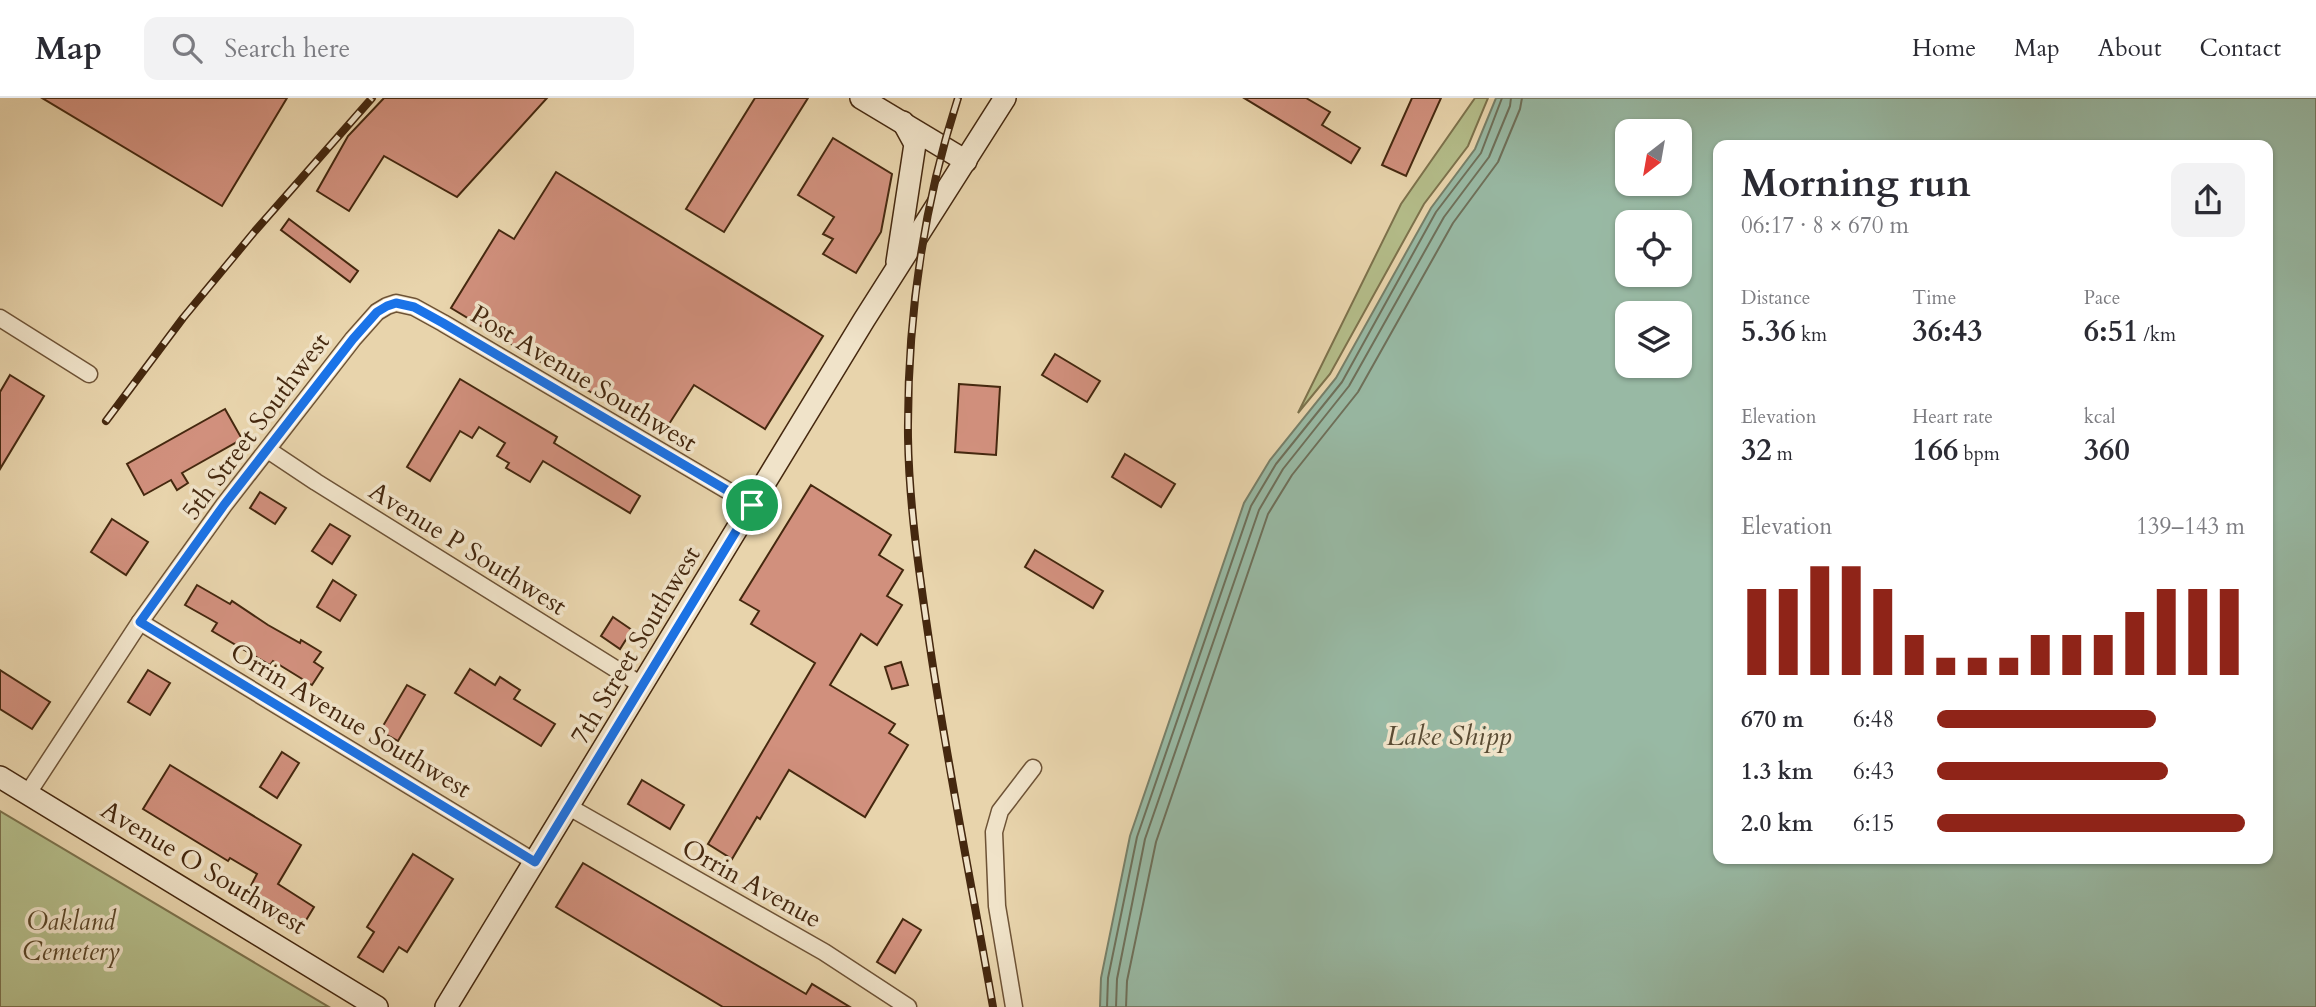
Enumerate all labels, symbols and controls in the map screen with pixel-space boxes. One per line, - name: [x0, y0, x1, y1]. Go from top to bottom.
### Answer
- search box: [144, 17, 634, 80]
- text: Map: [35, 26, 102, 71]
- icon: search: [168, 29, 206, 67]
- text: Search here: [224, 31, 350, 66]
- text: Home: [1912, 32, 1976, 65]
- text: Map: [2014, 32, 2060, 65]
- text: About: [2098, 32, 2162, 65]
- text: Contact: [2200, 32, 2281, 65]
- north arrow: [1615, 119, 1692, 196]
- map controls: [1615, 119, 1692, 378]
- text: Morning run: [1741, 158, 1971, 210]
- button: share: [2171, 163, 2245, 237]
- button: locate: [1615, 210, 1692, 287]
- text: 06:17 · 8 × 670 m: [1741, 210, 1909, 241]
- text: Distance: [1741, 285, 1810, 311]
- text: Time: [1912, 285, 1956, 311]
- text: Pace: [2084, 285, 2120, 311]
- street label: Post Avenue Southwest: [464, 297, 703, 460]
- button: layers: [1615, 301, 1692, 378]
- text: 5.36: [1741, 311, 1796, 352]
- text: 36:43: [1912, 311, 1983, 352]
- text: 6:51: [2084, 311, 2138, 352]
- text: km: [1796, 322, 1827, 348]
- text: /km: [2138, 322, 2176, 348]
- street label: 5th Street Southwest: [174, 326, 337, 527]
- text: Elevation: [1741, 404, 1816, 430]
- text: Heart rate: [1912, 404, 1993, 430]
- text: kcal: [2084, 404, 2116, 430]
- text: 32: [1741, 430, 1772, 471]
- text: 166: [1912, 430, 1958, 471]
- text: 360: [2084, 430, 2130, 471]
- text: m: [1772, 441, 1793, 467]
- text: bpm: [1958, 441, 2000, 467]
- street label: Avenue P Southwest: [362, 473, 573, 623]
- pin: [722, 475, 782, 535]
- icon: arrive: [733, 486, 771, 524]
- text: Elevation: [1741, 511, 1832, 542]
- text: 139–143 m: [2136, 511, 2245, 542]
- street label: 7th Street Southwest: [562, 540, 709, 751]
- street label: Orrin Avenue Southwest: [224, 635, 478, 806]
- text: 670 m: [1741, 704, 1804, 735]
- text: 6:48: [1853, 704, 1894, 735]
- water label: Lake Shipp: [1386, 717, 1512, 755]
- text: 1.3 km: [1741, 756, 1813, 787]
- text: 6:43: [1853, 756, 1894, 787]
- street label: Avenue O Southwest: [94, 792, 313, 943]
- text: 2.0 km: [1741, 808, 1813, 839]
- text: 6:15: [1853, 808, 1894, 839]
- street label: Orrin Avenue: [676, 831, 828, 936]
- park label: Oakland Cemetery: [22, 904, 120, 969]

